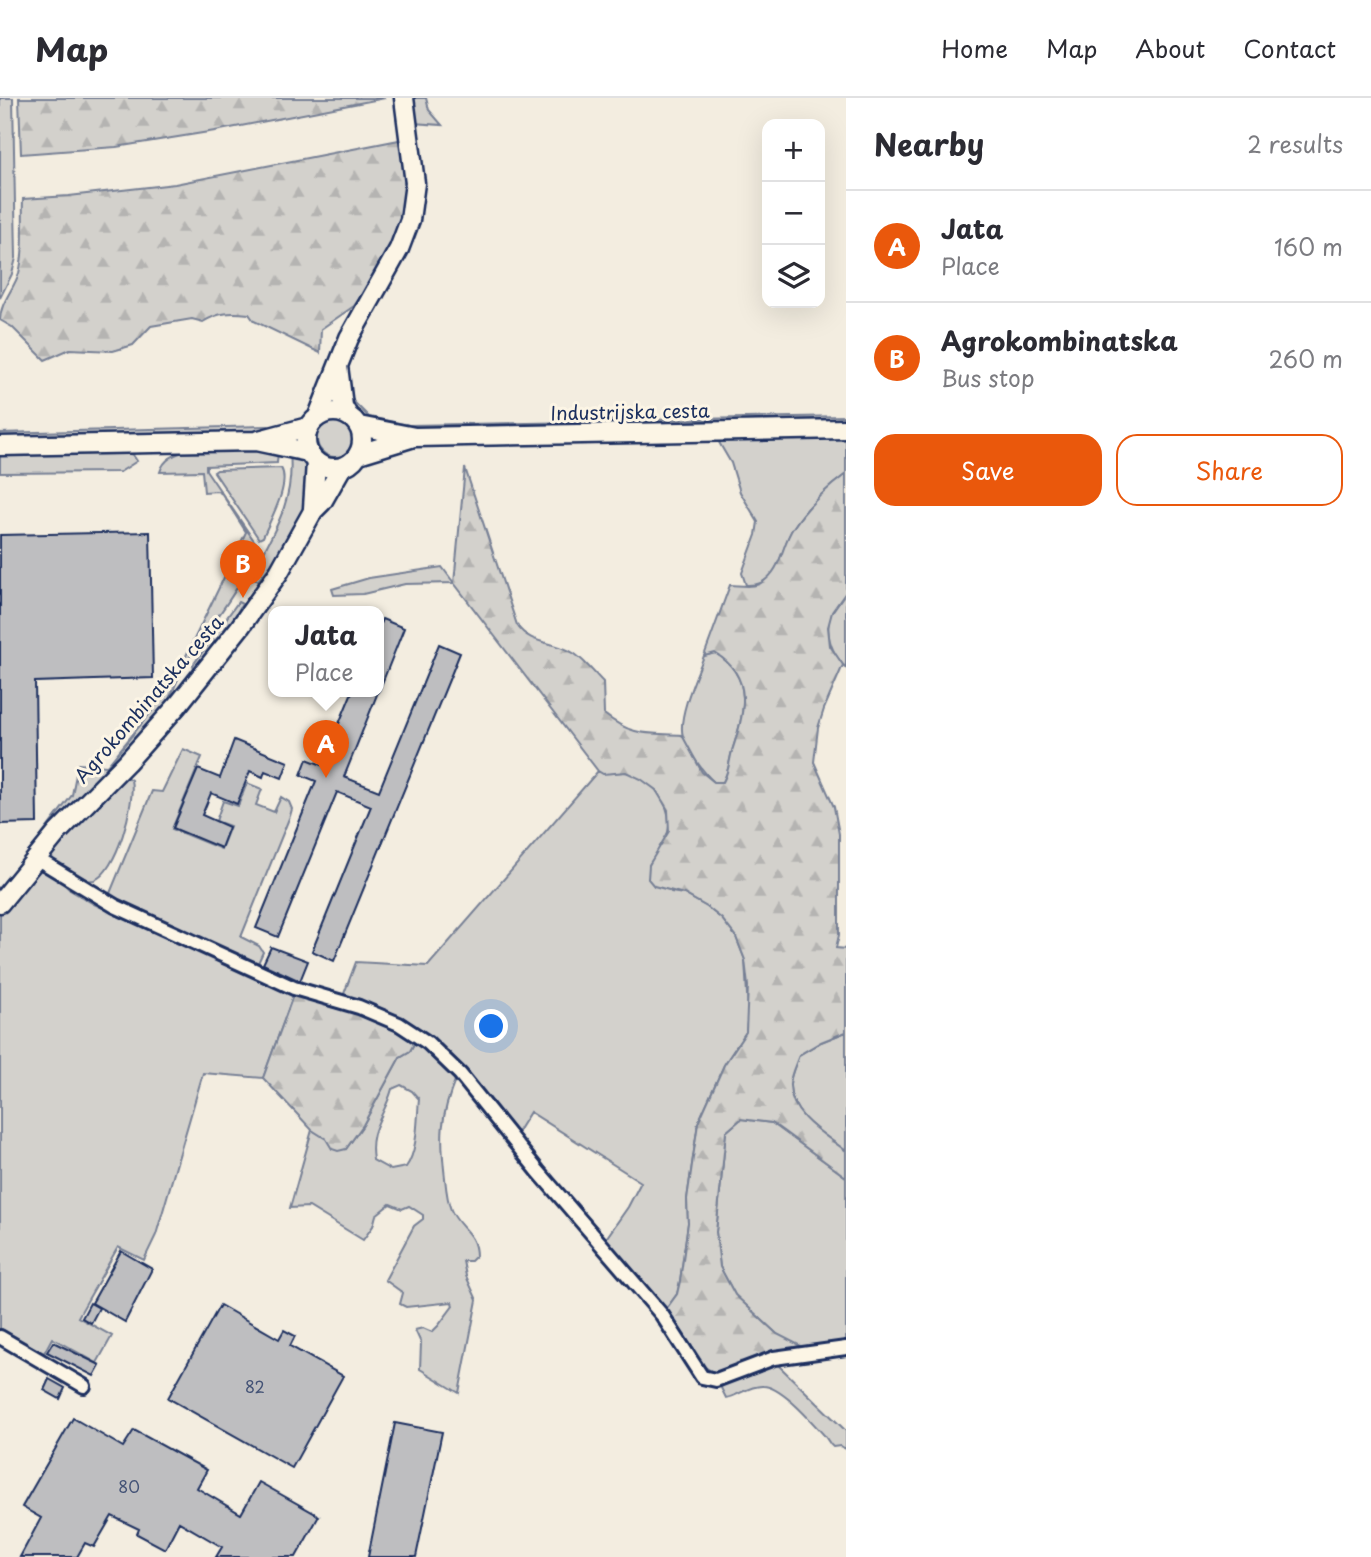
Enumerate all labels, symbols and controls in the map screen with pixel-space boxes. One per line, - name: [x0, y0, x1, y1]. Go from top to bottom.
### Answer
- text: Map: [35, 23, 108, 73]
- text: Home: [941, 30, 1008, 66]
- text: Map: [1046, 30, 1097, 66]
- text: About: [1135, 30, 1205, 66]
- text: Contact: [1243, 30, 1336, 66]
- map controls: [762, 119, 825, 308]
- button: +: [762, 119, 825, 182]
- text: Nearby: [874, 121, 984, 166]
- text: 2 results: [1247, 126, 1343, 161]
- button: −: [762, 182, 825, 245]
- text: Jata: [941, 209, 1004, 248]
- text: A: [888, 229, 906, 264]
- text: 160 m: [1274, 229, 1343, 264]
- button: layers: [762, 245, 825, 308]
- text: Place: [941, 248, 1000, 283]
- text: Agrokombinatska: [941, 321, 1178, 360]
- text: B: [889, 341, 905, 376]
- text: 260 m: [1268, 341, 1343, 376]
- text: Bus stop: [941, 360, 1035, 395]
- street label: Industrijska cesta: [550, 396, 710, 426]
- button: Save: [874, 434, 1102, 506]
- button: Share: [1116, 434, 1343, 506]
- pin: B: [220, 540, 266, 598]
- popup: [268, 606, 384, 697]
- street label: Agrokombinatska cesta: [67, 608, 229, 789]
- text: Jata: [295, 615, 357, 654]
- text: Place: [295, 654, 353, 689]
- pin: A: [303, 720, 349, 778]
- your location: [474, 1009, 508, 1043]
- house number: 82: [245, 1374, 265, 1398]
- house number: 80: [118, 1474, 140, 1498]

